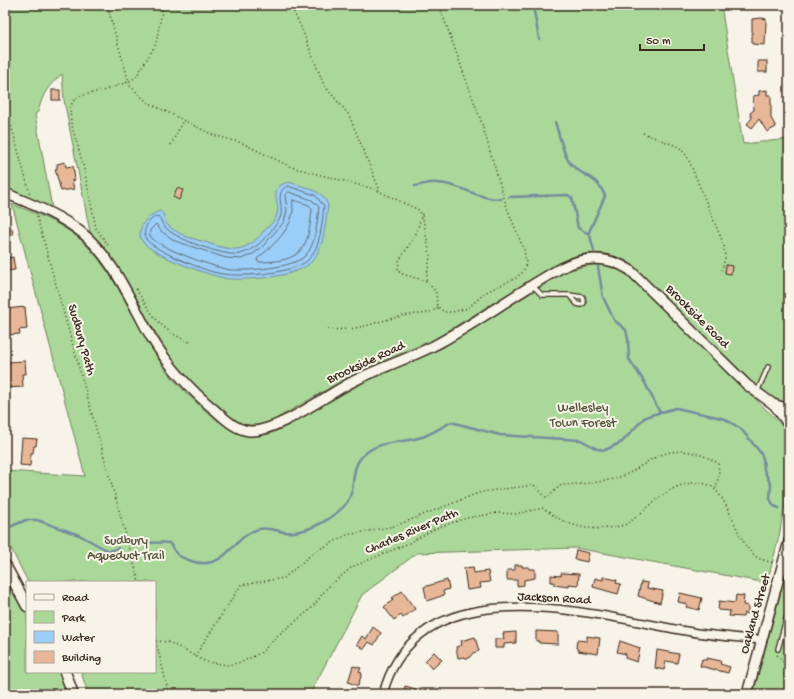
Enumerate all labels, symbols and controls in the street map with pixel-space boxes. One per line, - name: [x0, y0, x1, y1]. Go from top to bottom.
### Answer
- scale bar: [640, 26, 704, 52]
- text: 50 m: [646, 35, 671, 49]
- street label: Brookside Road: [661, 281, 733, 353]
- street label: Sudbury Path: [64, 303, 98, 377]
- street label: Brookside Road: [324, 338, 408, 388]
- park label: Wellesley Town Forest: [549, 401, 618, 431]
- street label: Charles River Path: [363, 506, 461, 558]
- park label: Sudbury Aqueduct Trail: [87, 534, 165, 564]
- street label: Oakland Street: [737, 571, 775, 656]
- legend: [26, 581, 156, 673]
- street label: Jackson Road: [517, 590, 592, 608]
- text: Road: [62, 592, 89, 606]
- text: Park: [61, 612, 87, 626]
- text: Water: [62, 632, 96, 646]
- text: Building: [61, 652, 101, 666]

